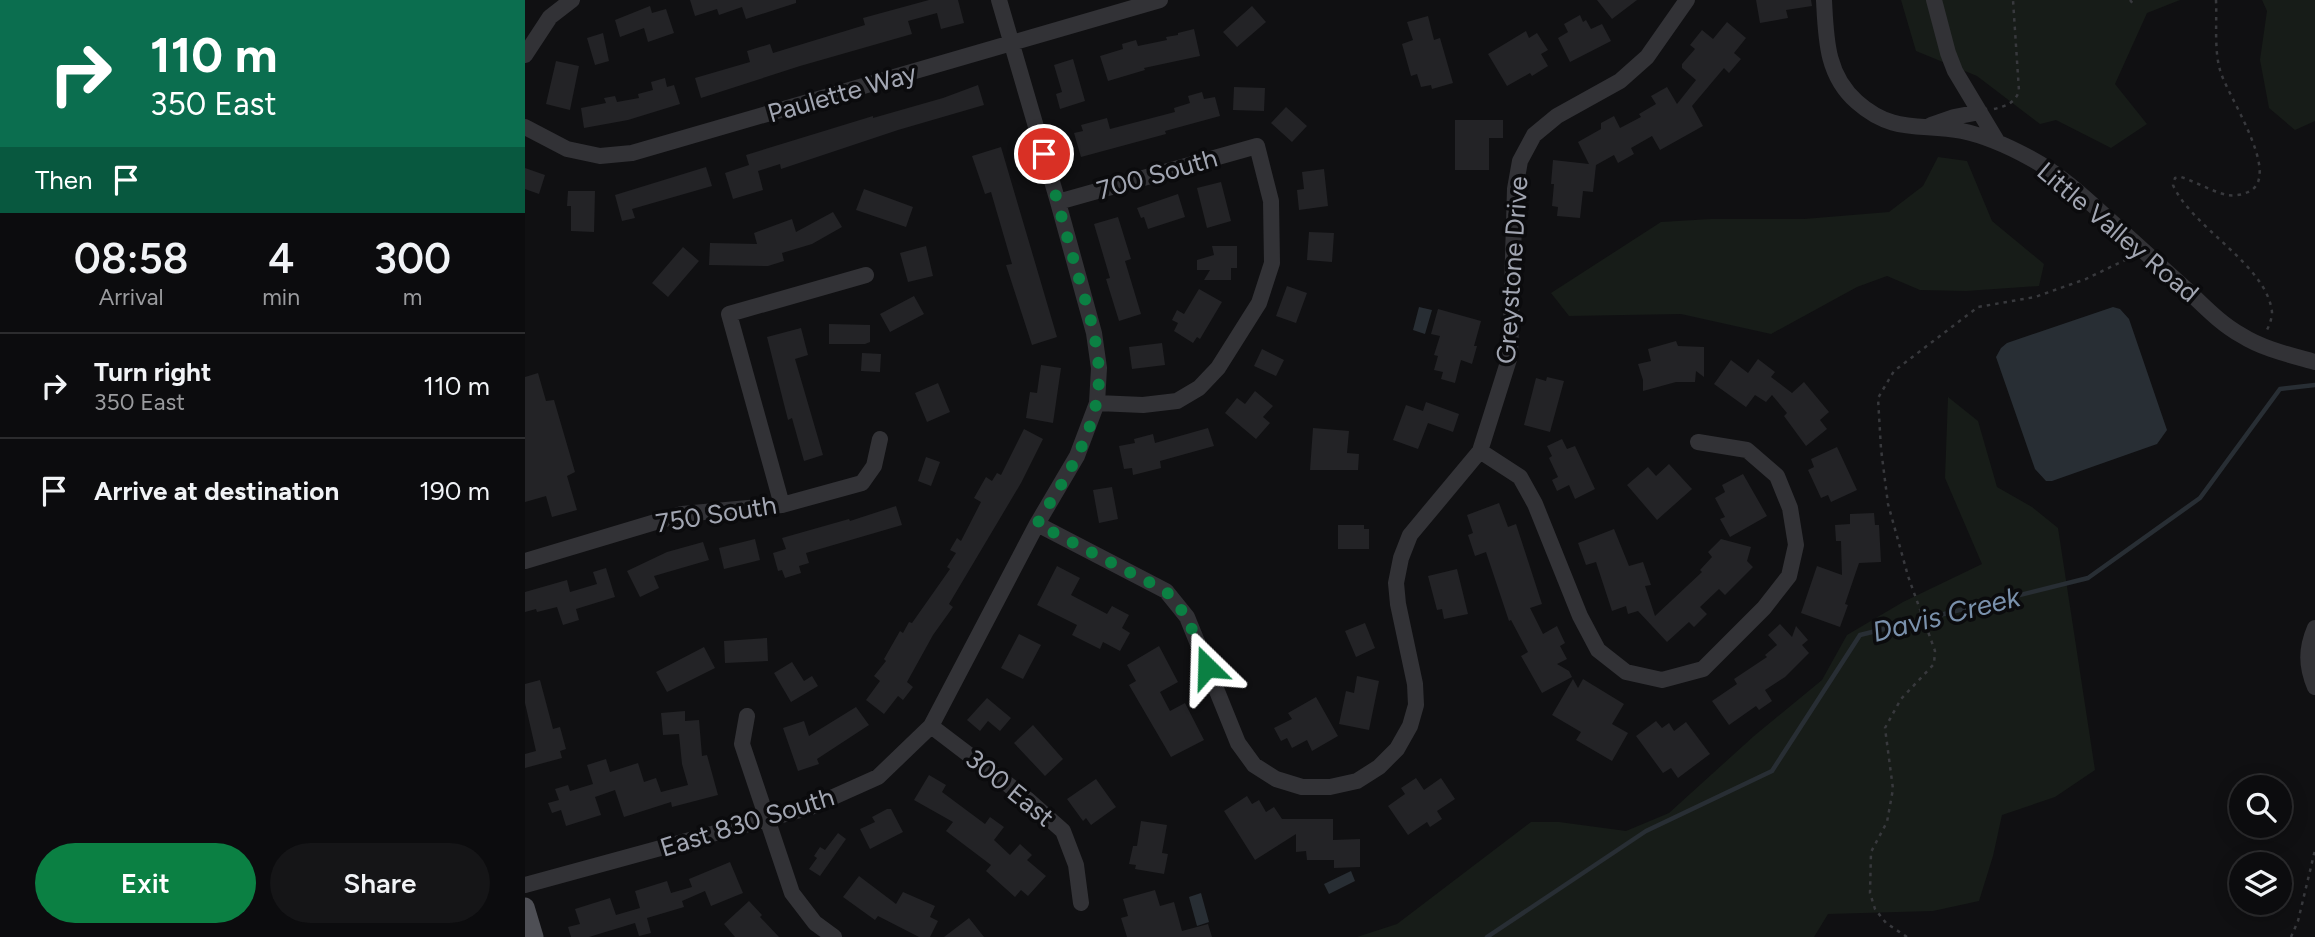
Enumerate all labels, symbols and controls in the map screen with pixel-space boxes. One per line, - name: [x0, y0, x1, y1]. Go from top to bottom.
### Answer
- text: 110 m: [150, 25, 278, 84]
- icon: right: [35, 28, 126, 119]
- street label: Paulette Way: [764, 56, 920, 130]
- text: 350 East: [150, 85, 277, 123]
- pin: [1014, 124, 1074, 184]
- icon: arrive: [1025, 135, 1063, 173]
- street label: 700 South: [1093, 142, 1221, 206]
- street label: Little Valley Road: [2031, 155, 2205, 309]
- icon: arrive: [107, 161, 145, 199]
- text: Then: [35, 164, 93, 196]
- street label: Greystone Drive: [1489, 175, 1535, 365]
- text: 08:58: [74, 233, 189, 284]
- text: 4: [268, 233, 294, 284]
- text: 300: [374, 233, 451, 284]
- text: Arrival: [99, 283, 164, 311]
- text: min: [262, 283, 300, 311]
- text: m: [403, 283, 422, 311]
- text: Turn right: [94, 356, 211, 388]
- icon: right: [35, 367, 73, 405]
- text: 110 m: [423, 370, 490, 402]
- text: 350 East: [94, 388, 185, 416]
- icon: arrive: [35, 472, 73, 510]
- text: Arrive at destination: [94, 475, 339, 507]
- text: 190 m: [419, 475, 490, 507]
- street label: 750 South: [653, 489, 779, 539]
- water label: Davis Creek: [1869, 579, 2025, 649]
- position arrow: [1170, 630, 1244, 704]
- street label: 300 East: [959, 743, 1061, 833]
- map controls: [2229, 775, 2292, 915]
- button: search: [2229, 775, 2292, 838]
- street label: East 830 South: [656, 780, 838, 864]
- button: Exit: [35, 843, 256, 923]
- button: Share: [270, 843, 490, 923]
- button: layers: [2229, 852, 2292, 915]

